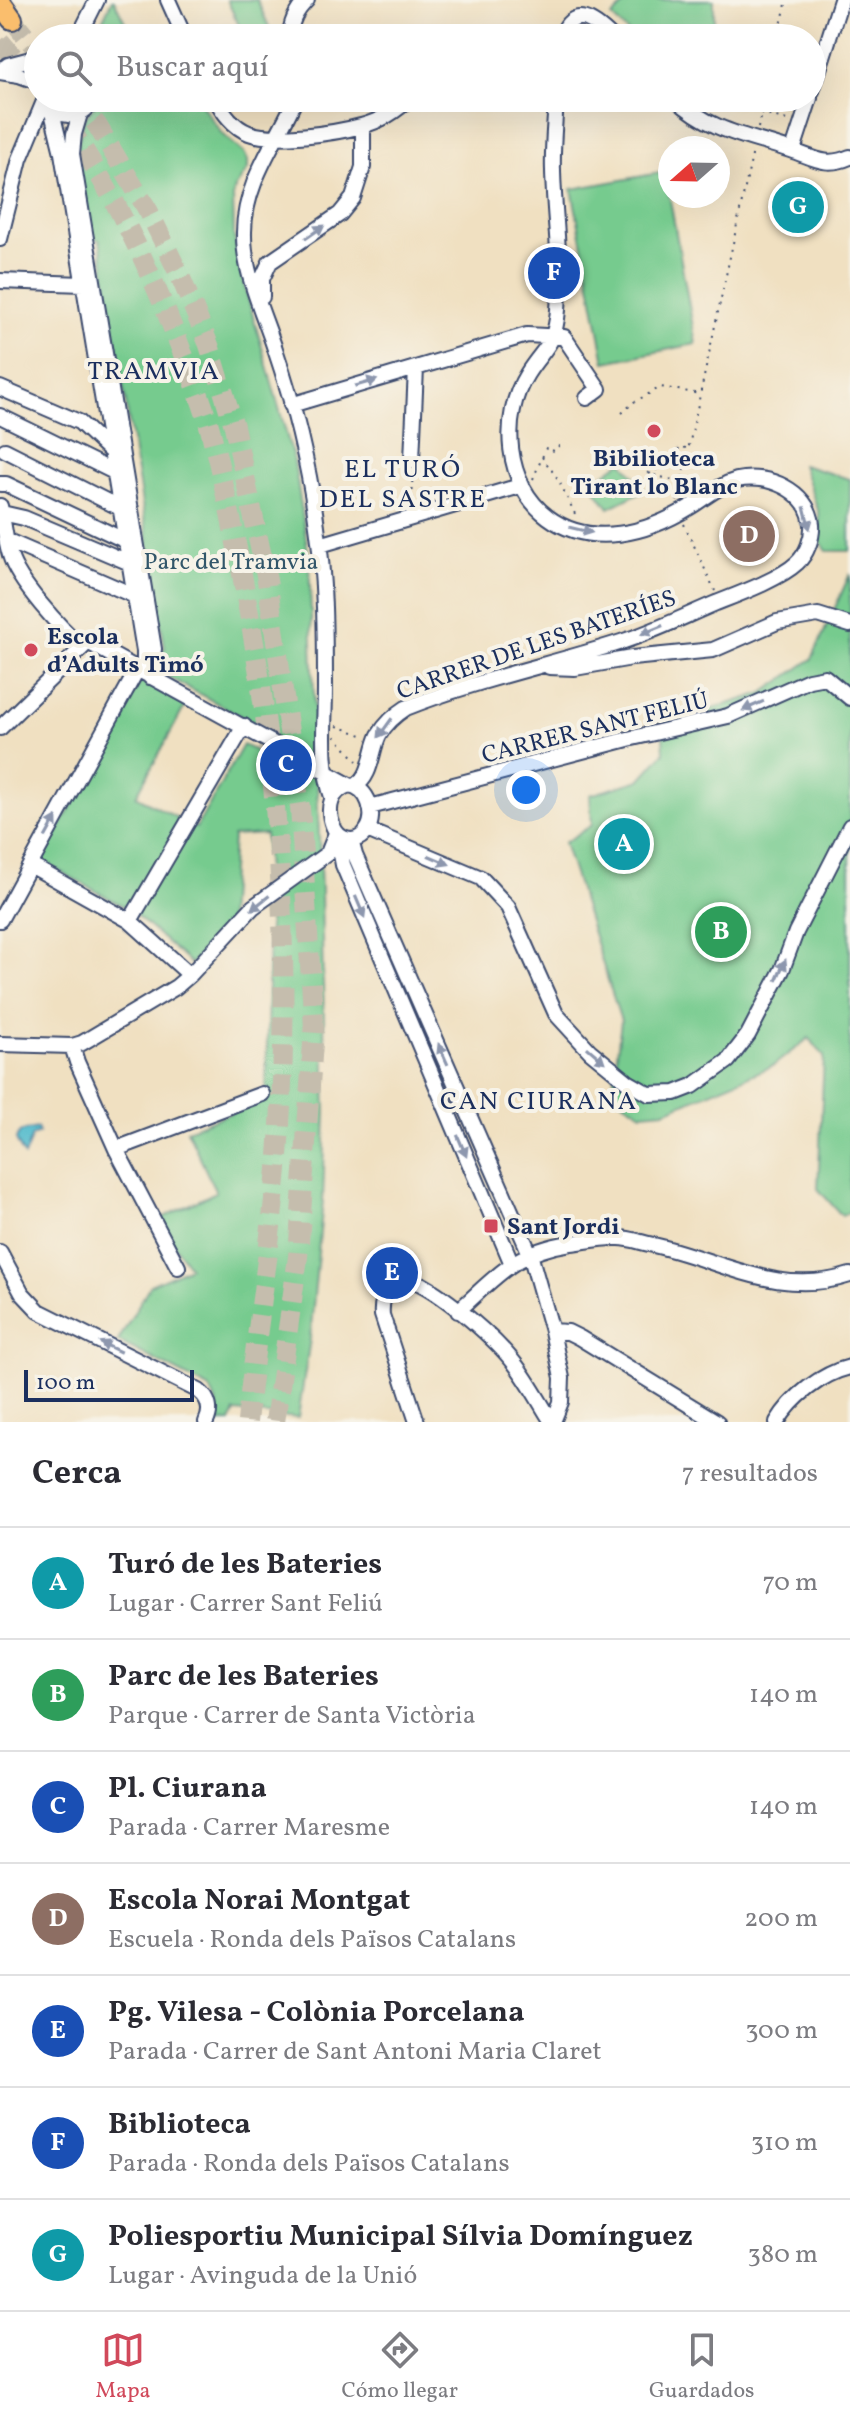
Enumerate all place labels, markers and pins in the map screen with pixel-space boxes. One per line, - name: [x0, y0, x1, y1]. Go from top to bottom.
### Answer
- pin: G: [772, 177, 824, 237]
- pin: F: [528, 243, 580, 303]
- marker: Bibilioteca Tirant lo Blanc: [645, 422, 663, 440]
- place label: Bibilioteca Tirant lo Blanc: [570, 443, 738, 505]
- pin: D: [723, 506, 775, 566]
- place label: Escola d’Adults Timó: [47, 621, 204, 683]
- marker: Escola d’Adults Timó: [22, 641, 40, 659]
- pin: C: [260, 735, 312, 795]
- pin: A: [598, 814, 650, 874]
- pin: B: [695, 902, 747, 962]
- place label: Sant Jordi: [507, 1211, 620, 1245]
- marker: Sant Jordi: [482, 1217, 500, 1235]
- pin: E: [366, 1243, 418, 1303]

